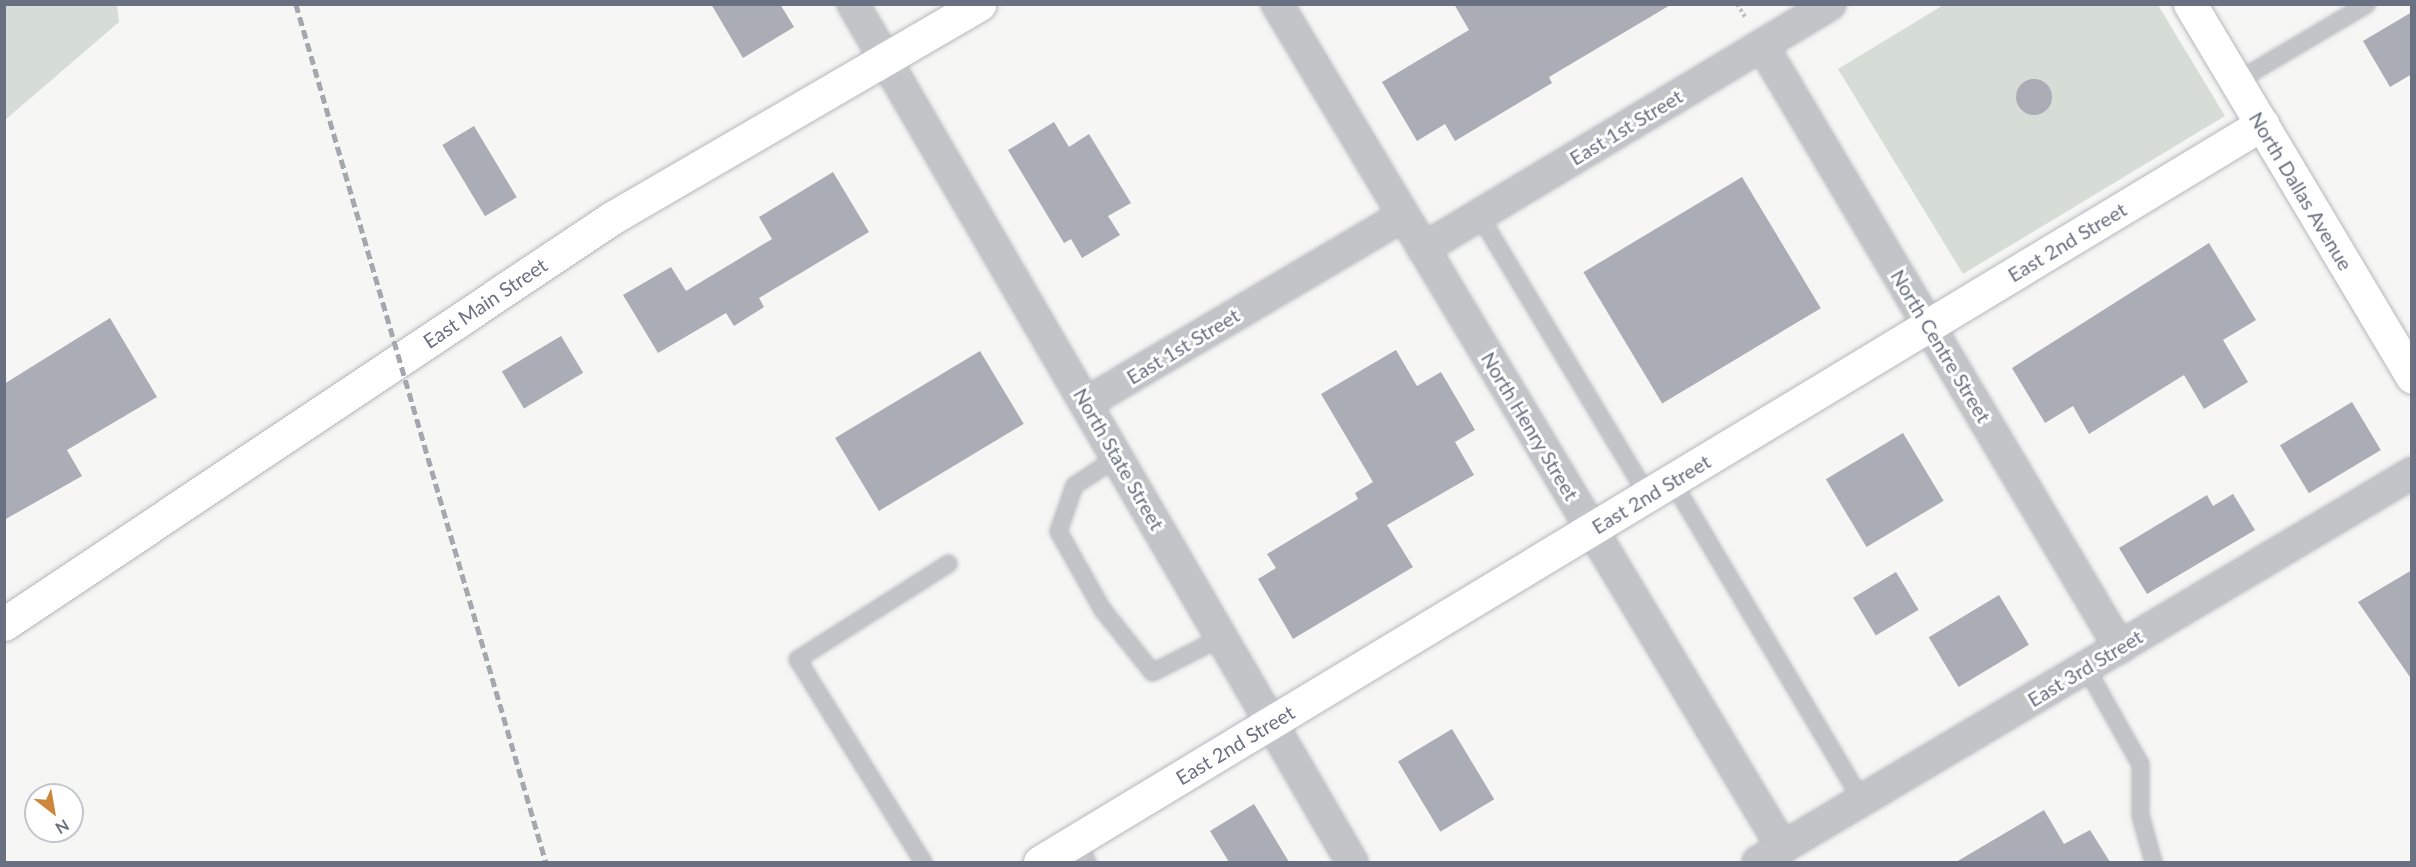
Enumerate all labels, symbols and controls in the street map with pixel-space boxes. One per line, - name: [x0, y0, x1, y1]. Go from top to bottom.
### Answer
- street label: East 1st Street: [1565, 84, 1687, 170]
- street label: North Dallas Avenue: [2244, 107, 2358, 275]
- street label: East 2nd Street: [2003, 197, 2131, 287]
- street label: East Main Street: [418, 253, 552, 353]
- street label: North Centre Street: [1886, 265, 1996, 427]
- street label: East 1st Street: [1122, 303, 1244, 389]
- street label: North Henry Street: [1476, 347, 1584, 505]
- street label: North State Street: [1069, 384, 1169, 534]
- street label: East 2nd Street: [1587, 449, 1715, 539]
- street label: East 3rd Street: [2023, 624, 2147, 712]
- street label: East 2nd Street: [1171, 700, 1299, 790]
- north arrow: [24, 783, 84, 843]
- text: N: [52, 816, 73, 838]

